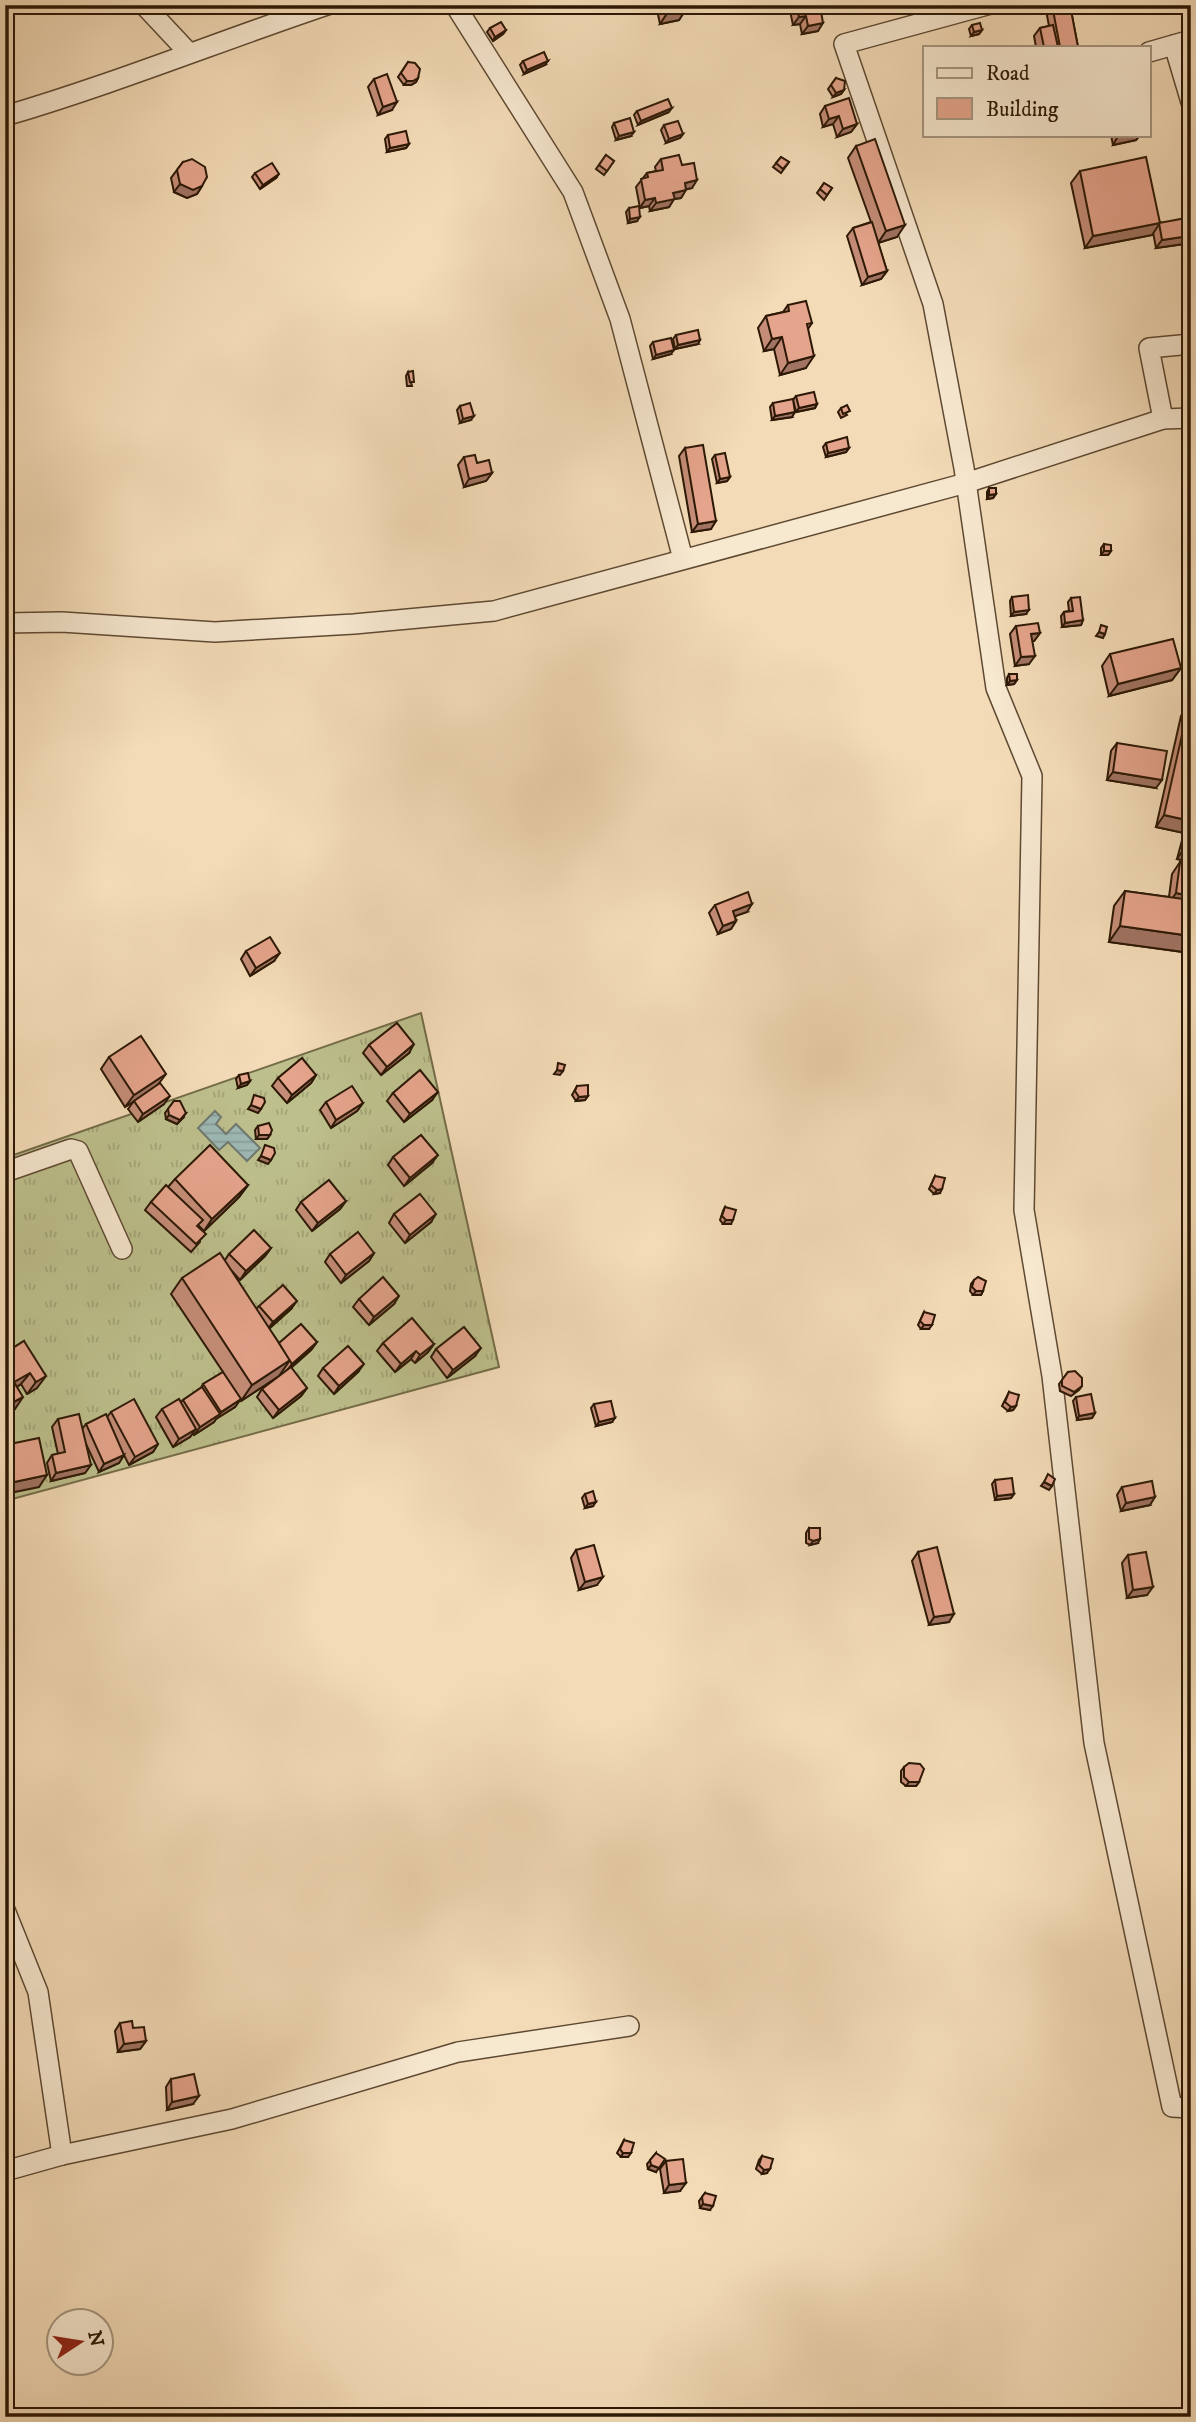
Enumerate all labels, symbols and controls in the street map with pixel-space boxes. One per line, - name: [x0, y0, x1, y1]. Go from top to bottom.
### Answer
- legend: [923, 46, 1150, 136]
- text: Road: [986, 61, 1030, 87]
- text: Building: [986, 97, 1059, 123]
- north arrow: [46, 2306, 116, 2376]
- text: N: [82, 2329, 108, 2349]

